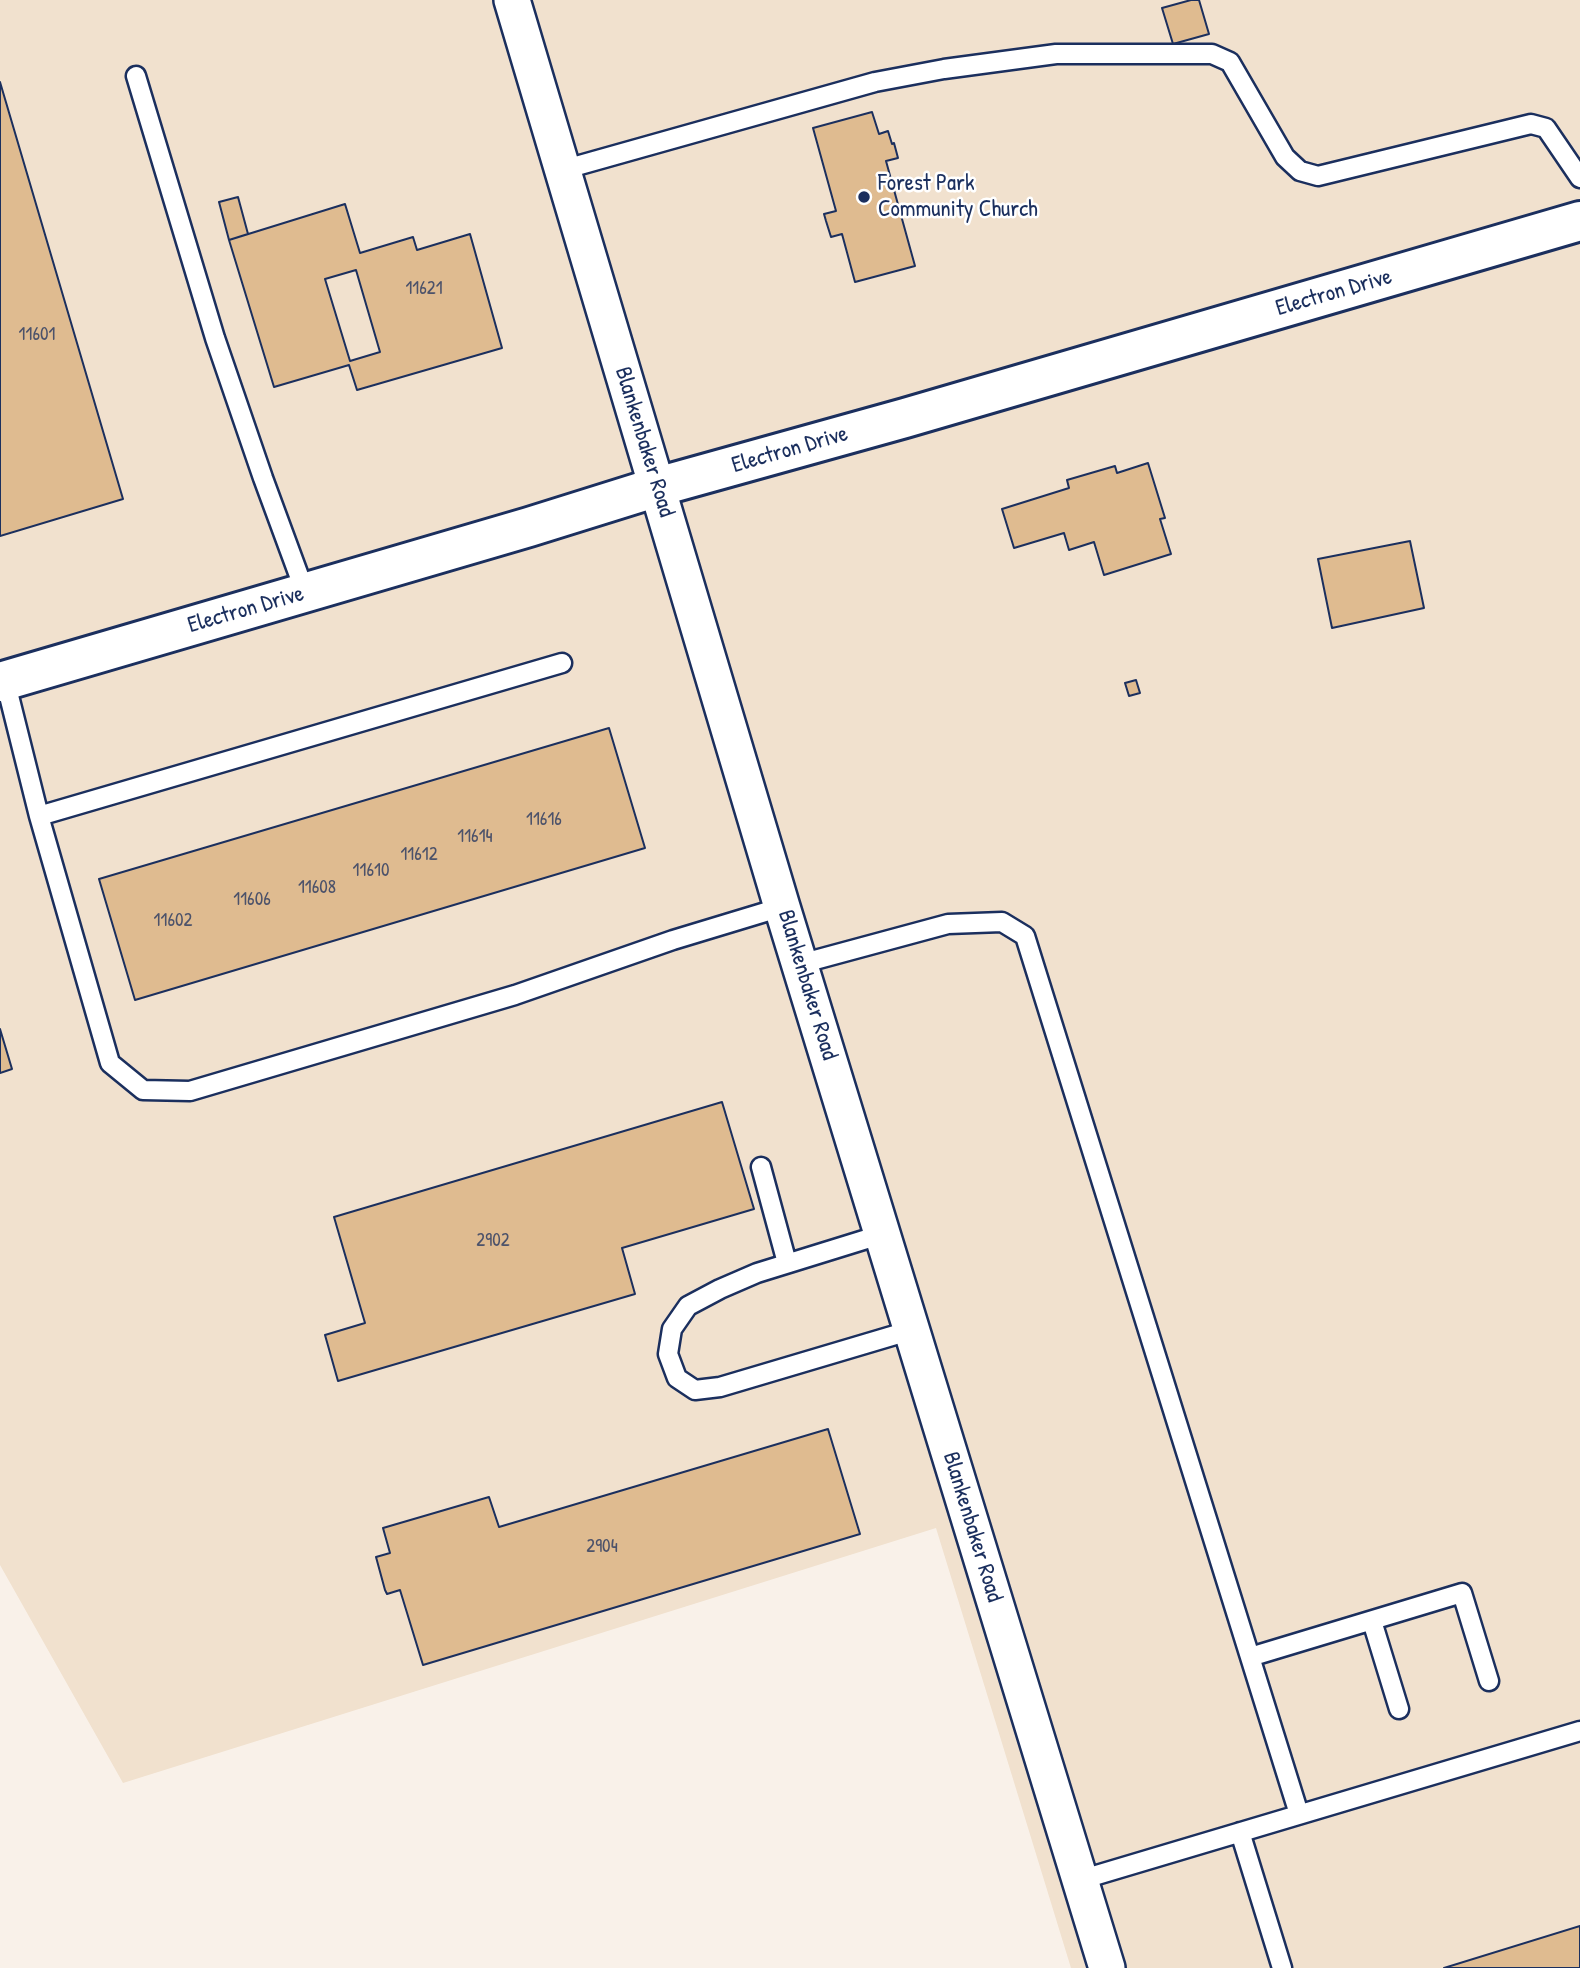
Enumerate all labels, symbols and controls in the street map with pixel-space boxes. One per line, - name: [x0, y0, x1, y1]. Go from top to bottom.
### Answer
- place label: Forest Park Community Church: [878, 170, 1038, 224]
- marker: Forest Park Community Church: [856, 189, 872, 205]
- street label: Electron Drive: [1273, 263, 1395, 323]
- house number: 11621: [405, 278, 443, 300]
- house number: 11601: [19, 324, 55, 346]
- street label: Blankenbaker Road: [608, 364, 680, 520]
- street label: Electron Drive: [729, 420, 851, 480]
- street label: Electron Drive: [185, 580, 307, 640]
- house number: 11616: [526, 809, 562, 831]
- house number: 11614: [457, 826, 493, 848]
- house number: 11612: [400, 844, 438, 866]
- house number: 11610: [353, 860, 389, 882]
- house number: 11608: [298, 877, 336, 899]
- house number: 11606: [233, 889, 271, 911]
- street label: Blankenbaker Road: [771, 907, 843, 1063]
- house number: 11602: [154, 910, 192, 932]
- house number: 2902: [476, 1230, 510, 1252]
- street label: Blankenbaker Road: [936, 1449, 1008, 1605]
- house number: 2904: [586, 1536, 618, 1558]

